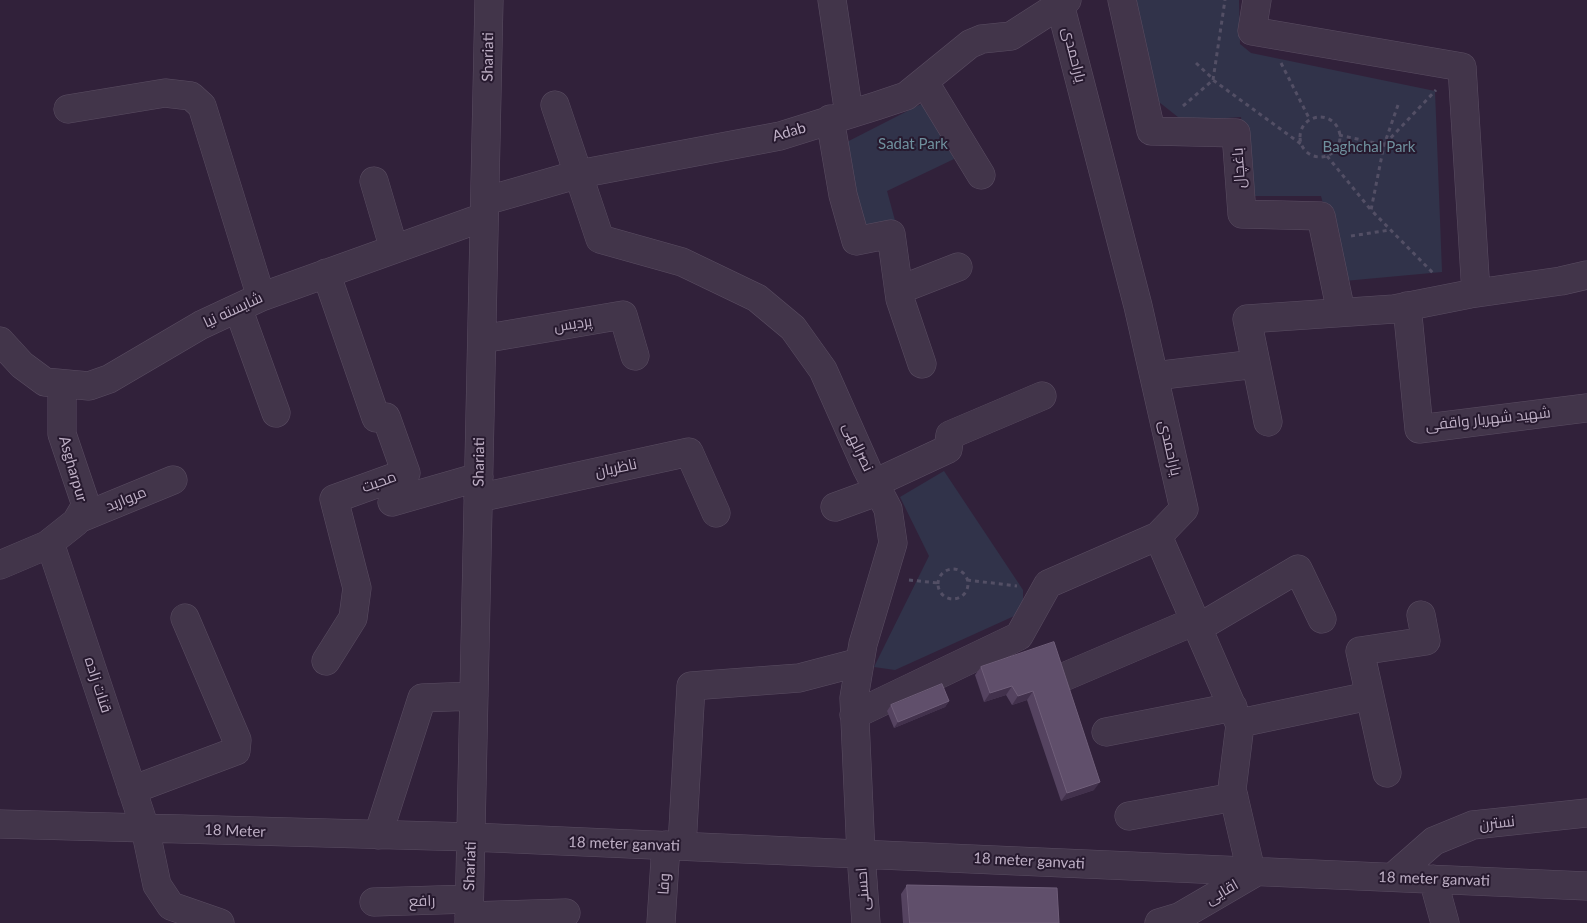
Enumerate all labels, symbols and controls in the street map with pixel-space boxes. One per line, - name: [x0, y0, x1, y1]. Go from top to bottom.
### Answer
- street label: یاراحمدی: [1058, 25, 1090, 85]
- street label: Shariati: [479, 32, 497, 82]
- street label: Adab: [770, 119, 808, 145]
- park label: Sadat Park: [878, 135, 948, 153]
- park label: Baghchal Park: [1323, 138, 1415, 156]
- street label: باغچال: [1229, 147, 1249, 189]
- street label: شایسته نیا: [200, 288, 266, 332]
- street label: پردیس: [553, 312, 593, 336]
- street label: شهید شهریار واقفی: [1425, 403, 1551, 435]
- street label: یاراحمدی: [1155, 419, 1185, 477]
- street label: نصرالهی: [839, 420, 877, 474]
- street label: Asgharpur: [55, 434, 91, 504]
- street label: Shariati: [470, 437, 488, 487]
- street label: ناظریان: [593, 455, 639, 481]
- street label: محبت: [359, 467, 399, 497]
- street label: مروارید: [103, 483, 149, 515]
- street label: قنات زاده: [81, 655, 115, 715]
- street label: نسترن: [1478, 812, 1516, 834]
- street label: 18 Meter: [204, 821, 266, 841]
- street label: 18 meter ganvati: [568, 833, 680, 855]
- street label: Shariati: [460, 841, 480, 891]
- street label: 18 meter ganvati: [973, 849, 1085, 873]
- street label: احسنی: [853, 867, 873, 911]
- street label: 18 meter ganvati: [1378, 868, 1490, 890]
- street label: وفا: [654, 873, 674, 895]
- street label: اقایی: [1202, 875, 1242, 909]
- street label: رافع: [408, 892, 436, 910]

